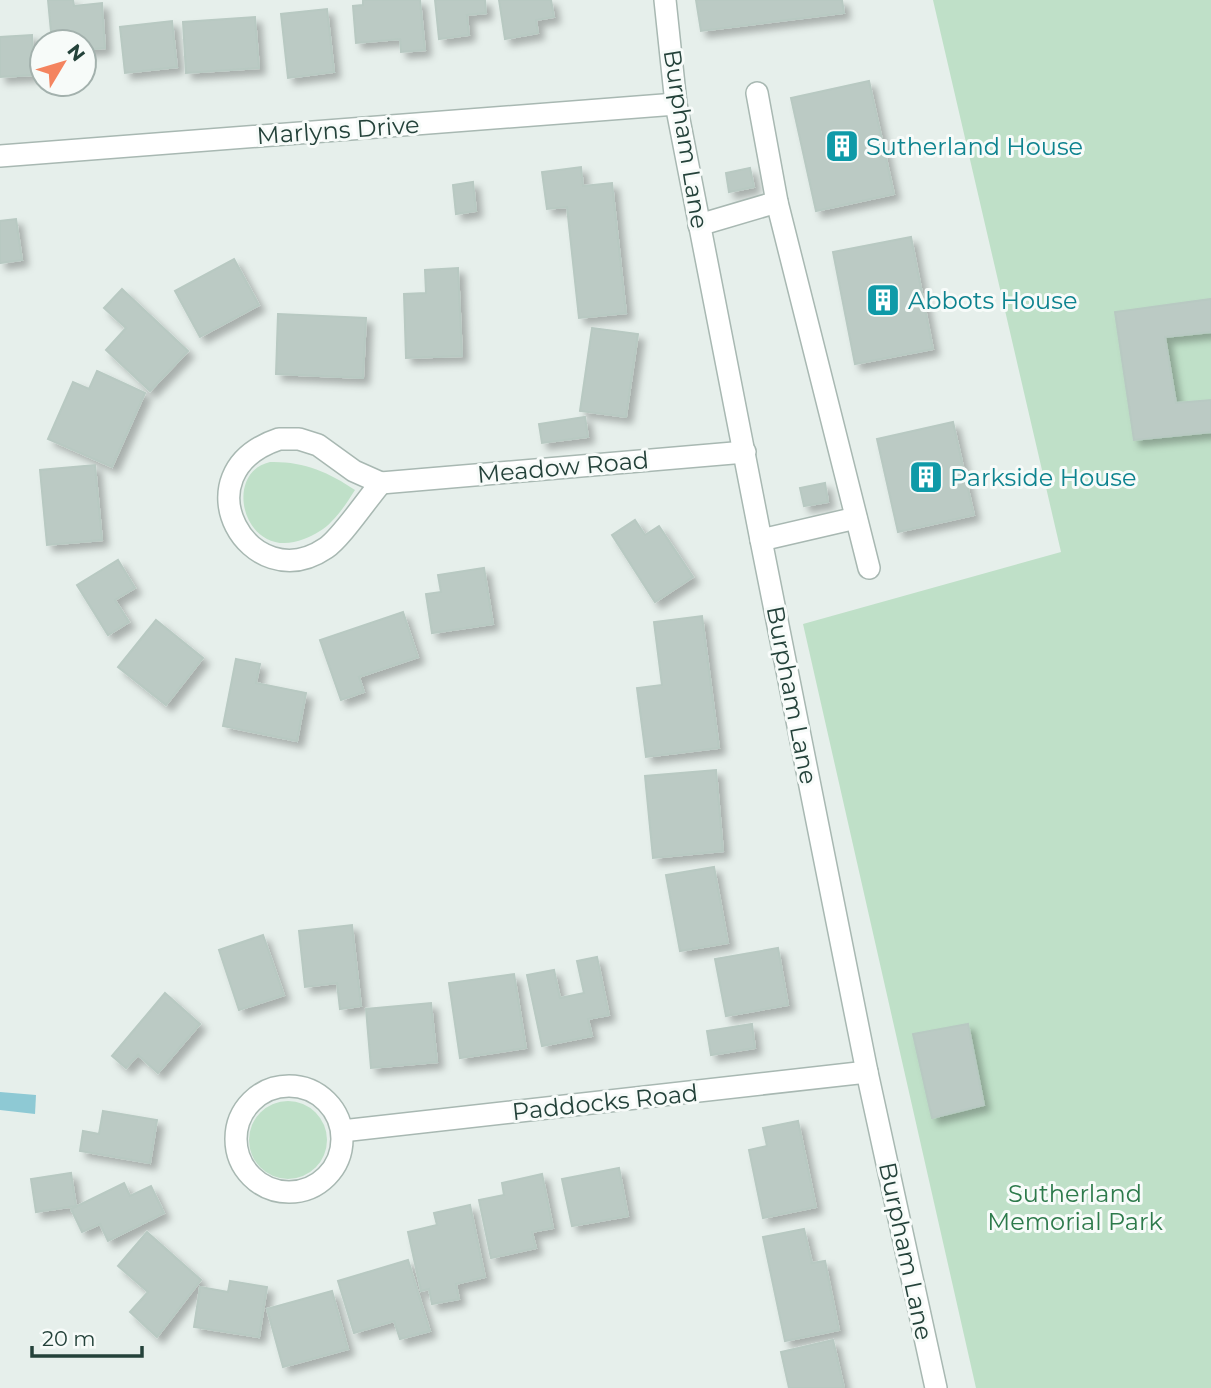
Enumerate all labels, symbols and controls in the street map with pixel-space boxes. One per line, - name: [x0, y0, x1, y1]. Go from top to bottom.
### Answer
- north arrow: [28, 28, 98, 98]
- text: N: [62, 40, 90, 66]
- street label: Burpham Lane: [658, 47, 714, 231]
- street label: Marlyns Drive: [256, 110, 420, 150]
- building icon: Sutherland House: [823, 127, 861, 165]
- place label: Sutherland House: [866, 132, 1083, 161]
- building icon: Abbots House: [864, 281, 902, 319]
- place label: Abbots House: [908, 286, 1077, 315]
- street label: Meadow Road: [476, 445, 650, 489]
- building icon: Parkside House: [907, 458, 945, 496]
- place label: Parkside House: [950, 463, 1137, 492]
- street label: Burpham Lane: [760, 603, 824, 787]
- street label: Paddocks Road: [511, 1078, 699, 1126]
- street label: Burpham Lane: [873, 1159, 939, 1343]
- park label: Sutherland Memorial Park: [987, 1179, 1163, 1236]
- scale bar: [32, 1314, 142, 1358]
- text: 20 m: [42, 1326, 96, 1351]

